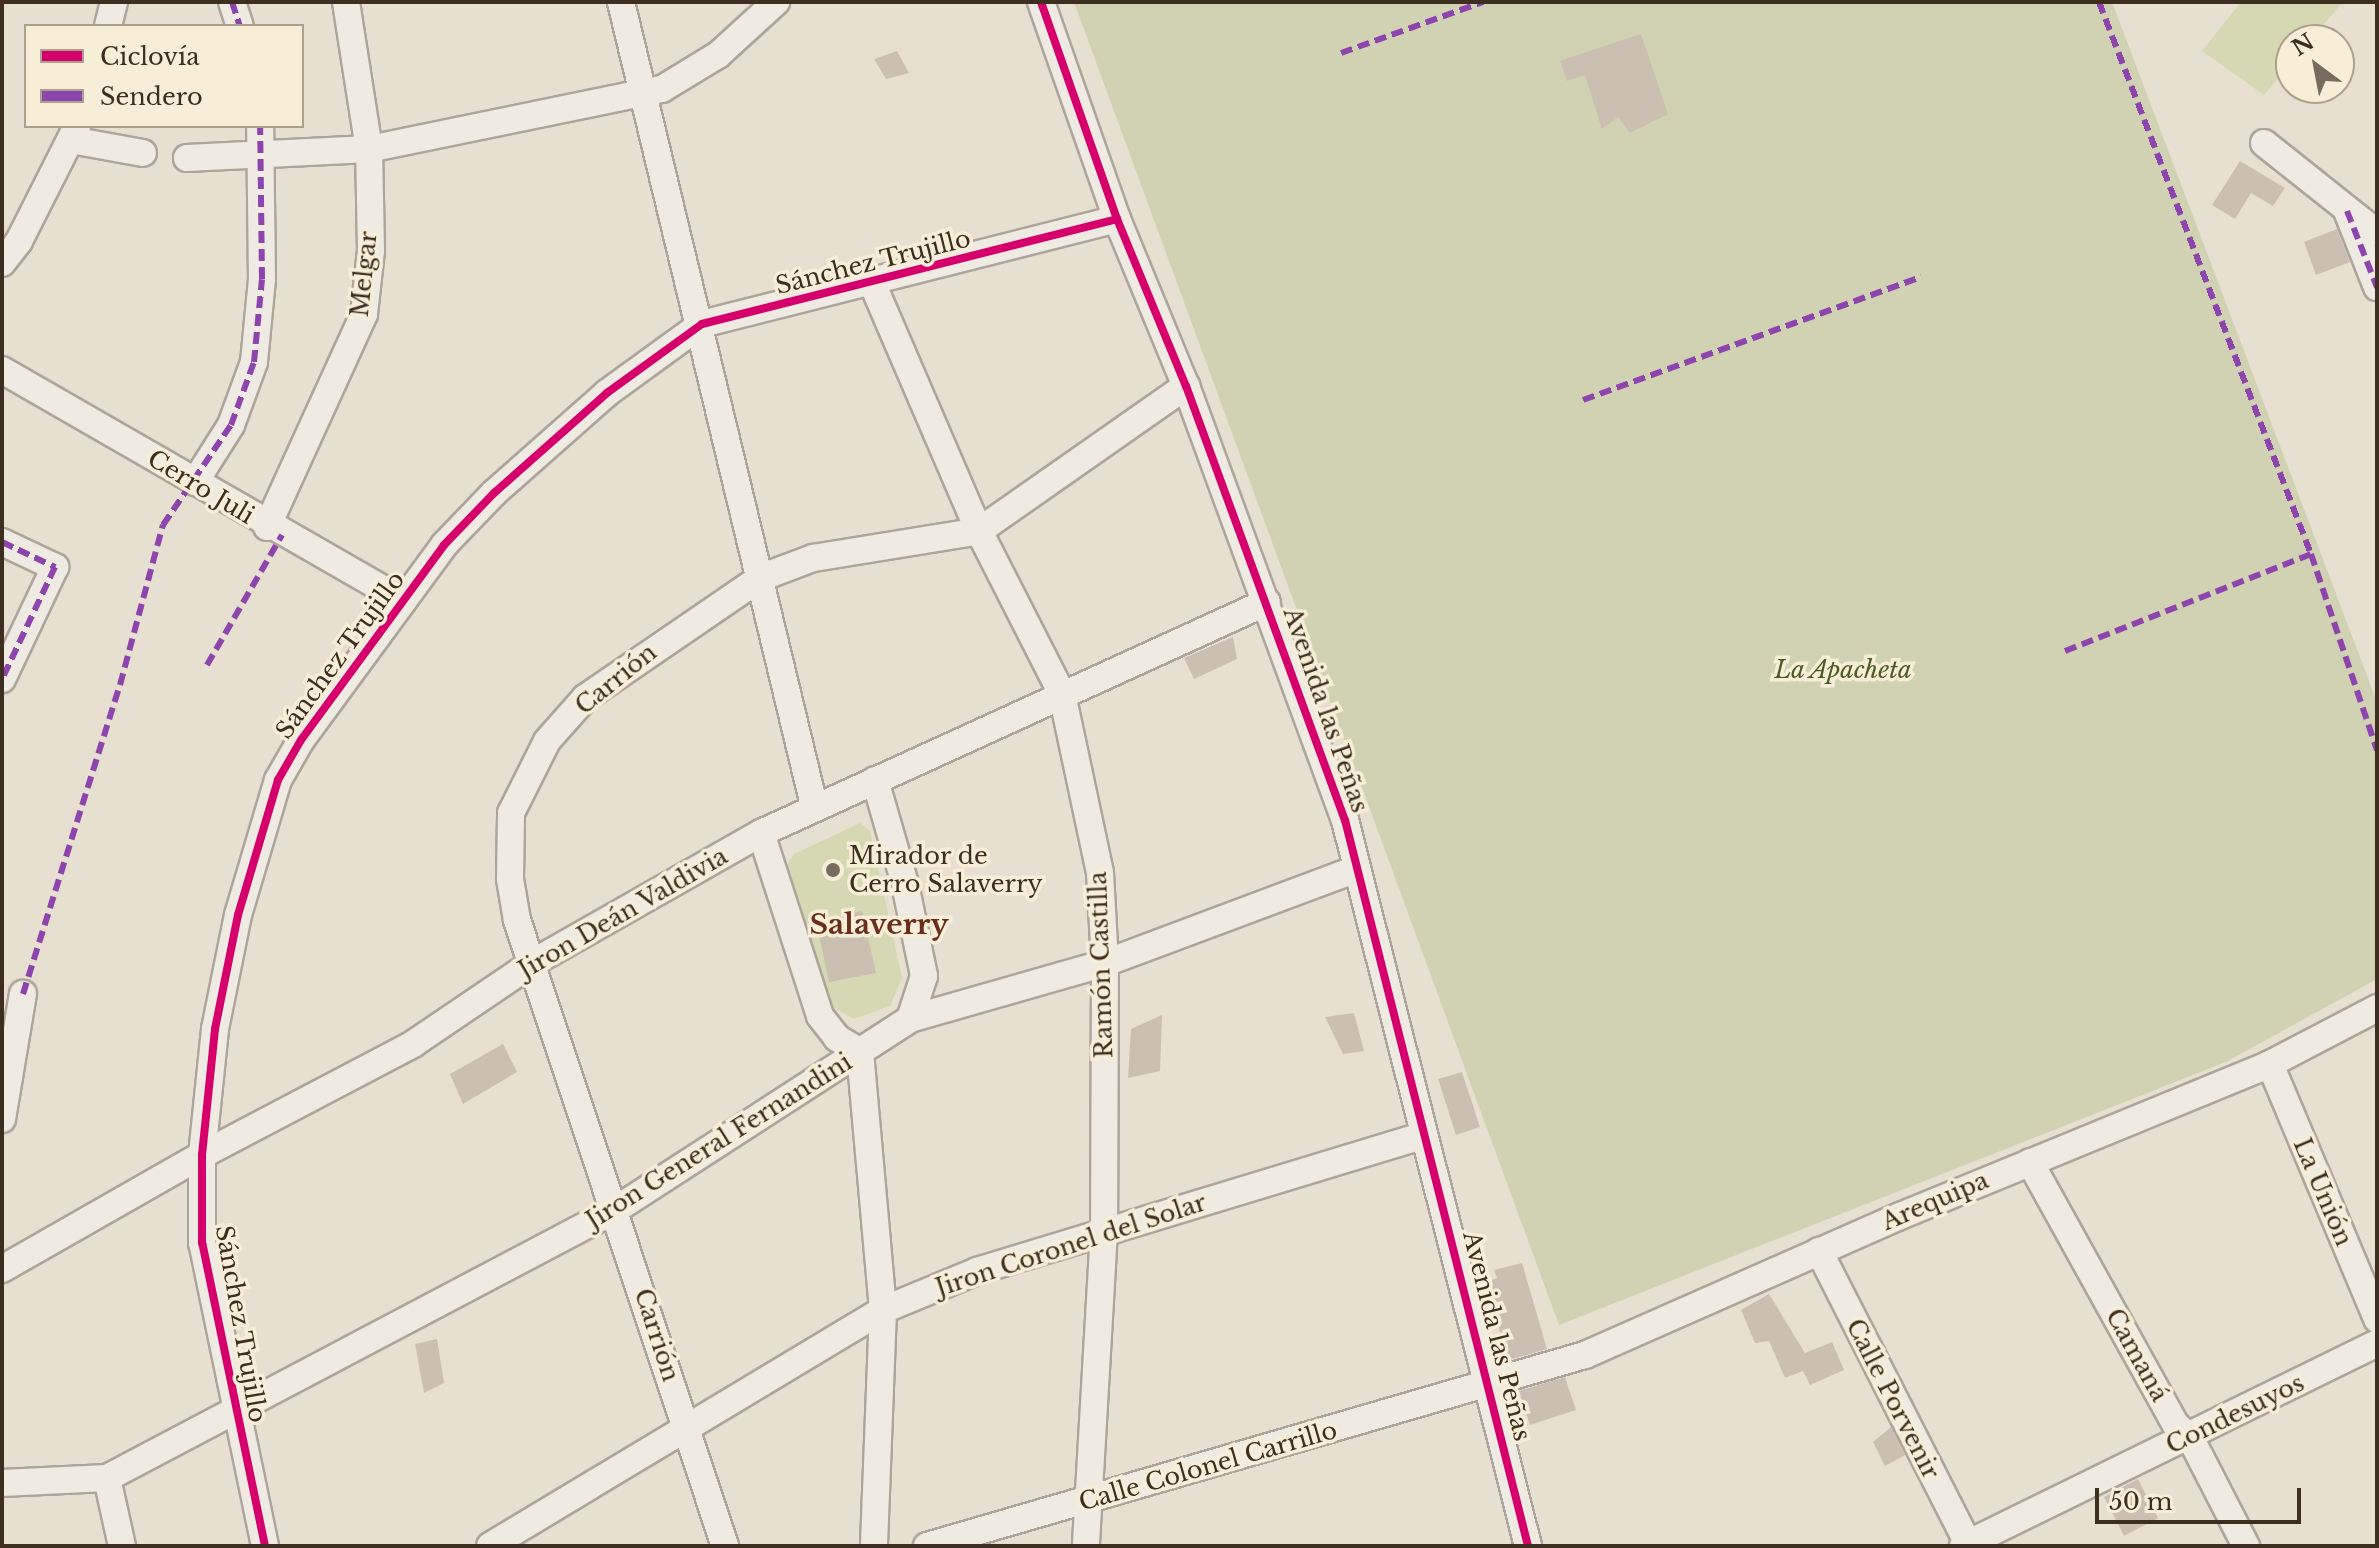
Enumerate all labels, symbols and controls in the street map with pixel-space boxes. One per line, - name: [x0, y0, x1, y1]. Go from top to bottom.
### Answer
- legend: [24, 24, 304, 128]
- north arrow: [2275, 24, 2355, 104]
- text: N: [2287, 28, 2319, 62]
- text: Ciclovía: [100, 42, 199, 71]
- text: Sendero: [100, 82, 203, 111]
- street label: Sánchez Trujillo: [772, 224, 974, 300]
- street label: Melgar: [345, 230, 383, 318]
- street label: Cerro Juli: [142, 444, 260, 530]
- street label: Sánchez Trujillo: [269, 565, 411, 745]
- street label: Avenida las Peñas: [1277, 604, 1375, 816]
- street label: Carrión: [570, 638, 662, 720]
- park label: La Apacheta: [1773, 656, 1913, 684]
- street label: Jiron Deán Valdivia: [513, 841, 733, 985]
- place label: Mirador de Cerro Salaverry: [849, 842, 1043, 898]
- marker: Mirador de Cerro Salaverry: [824, 861, 842, 879]
- street label: Ramón Castilla: [1083, 871, 1119, 1059]
- district label: Salaverry: [809, 908, 949, 942]
- street label: Jiron General Fernandini: [581, 1047, 857, 1235]
- street label: La Unión: [2287, 1134, 2359, 1250]
- street label: Arequipa: [1877, 1166, 1993, 1236]
- street label: Jiron Coronel del Solar: [932, 1188, 1210, 1302]
- street label: Sánchez Trujillo: [209, 1223, 273, 1425]
- street label: Avenida las Peñas: [1457, 1228, 1537, 1444]
- street label: Carrión: [628, 1285, 686, 1385]
- street label: Camaná: [2100, 1304, 2174, 1406]
- street label: Calle Porvenir: [1840, 1314, 1946, 1484]
- street label: Condesuyos: [2161, 1368, 2309, 1460]
- street label: Calle Colonel Carrillo: [1076, 1415, 1340, 1517]
- scale bar: [2099, 1472, 2305, 1522]
- text: 50 m: [2109, 1487, 2172, 1516]

